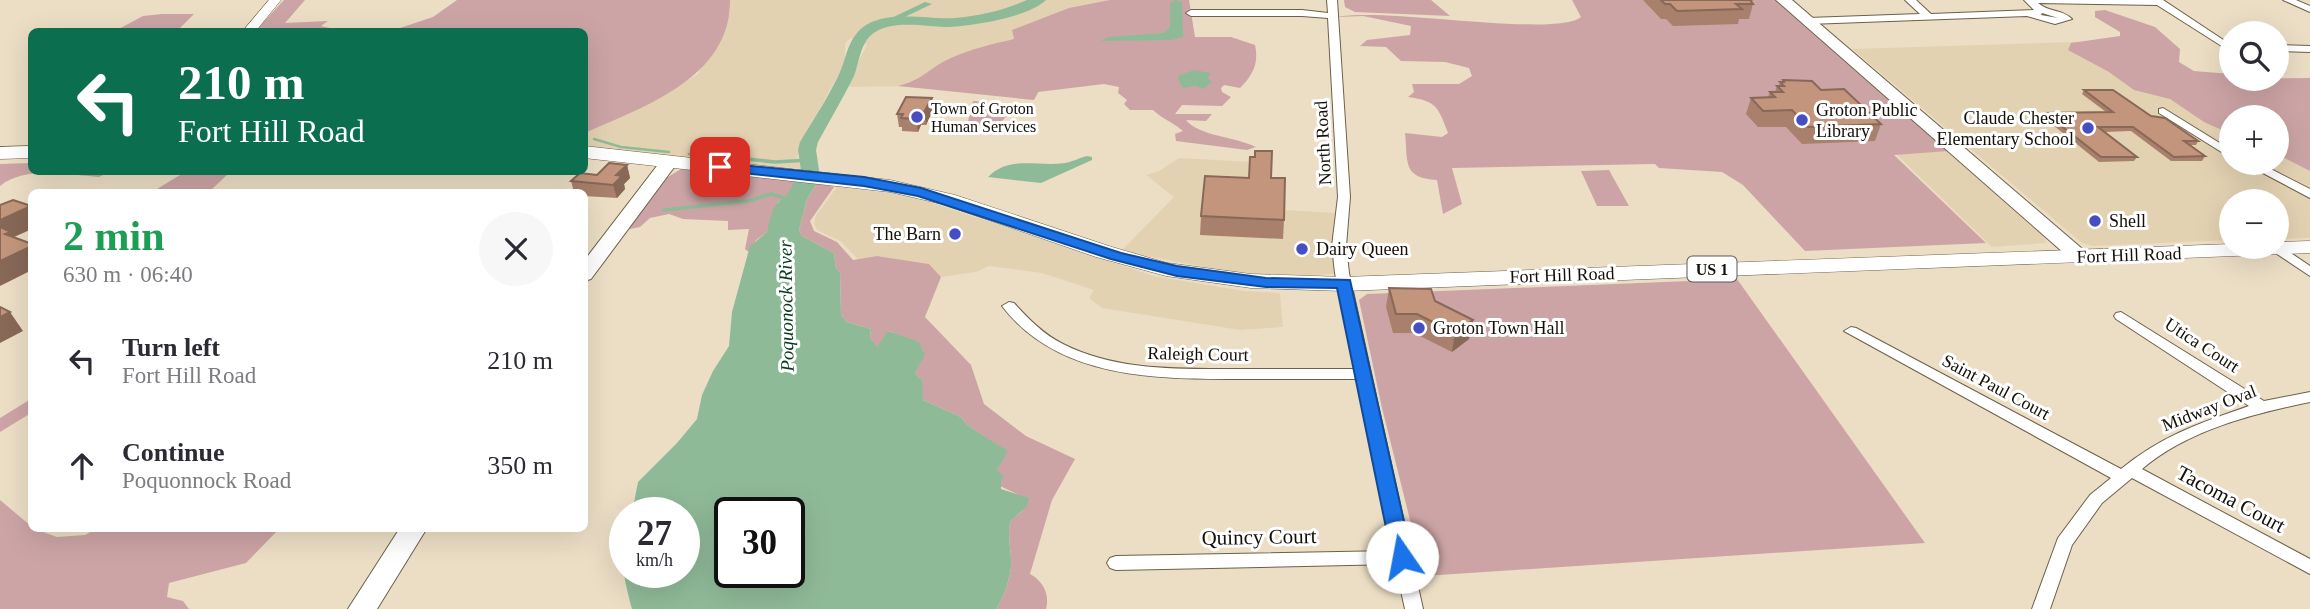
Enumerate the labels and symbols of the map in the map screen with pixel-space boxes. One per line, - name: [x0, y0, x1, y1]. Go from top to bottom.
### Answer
- place label: Town of Groton Human Services: [931, 100, 1036, 135]
- street label: North Road: [1311, 100, 1335, 186]
- place label: Groton Public Library: [1816, 100, 1918, 141]
- place label: Claude Chester Elementary School: [1937, 108, 2074, 149]
- marker: Town of Groton Human Services: [909, 109, 925, 125]
- marker: Groton Public Library: [1794, 112, 1810, 128]
- marker: Claude Chester Elementary School: [2080, 120, 2096, 136]
- pin: [690, 137, 750, 197]
- place label: Shell: [2109, 211, 2146, 231]
- marker: Shell: [2087, 213, 2103, 229]
- place label: The Barn: [874, 224, 941, 244]
- marker: The Barn: [947, 226, 963, 242]
- place label: Dairy Queen: [1316, 239, 1408, 259]
- water label: Poquonock River: [774, 240, 798, 373]
- marker: Dairy Queen: [1294, 241, 1310, 257]
- street label: Fort Hill Road: [2076, 243, 2182, 267]
- road number: US 1: [1688, 256, 1736, 282]
- street label: Fort Hill Road: [1509, 263, 1615, 287]
- street label: Utica Court: [2161, 314, 2243, 376]
- place label: Groton Town Hall: [1433, 318, 1564, 338]
- marker: Groton Town Hall: [1411, 320, 1427, 336]
- street label: Raleigh Court: [1147, 343, 1249, 365]
- street label: Saint Paul Court: [1939, 350, 2053, 424]
- street label: Midway Oval: [2159, 381, 2259, 435]
- street label: Tacoma Court: [2173, 460, 2289, 538]
- speed limit sign: 30: [714, 497, 805, 588]
- position arrow: [1365, 520, 1439, 594]
- street label: Quincy Court: [1201, 524, 1317, 550]

